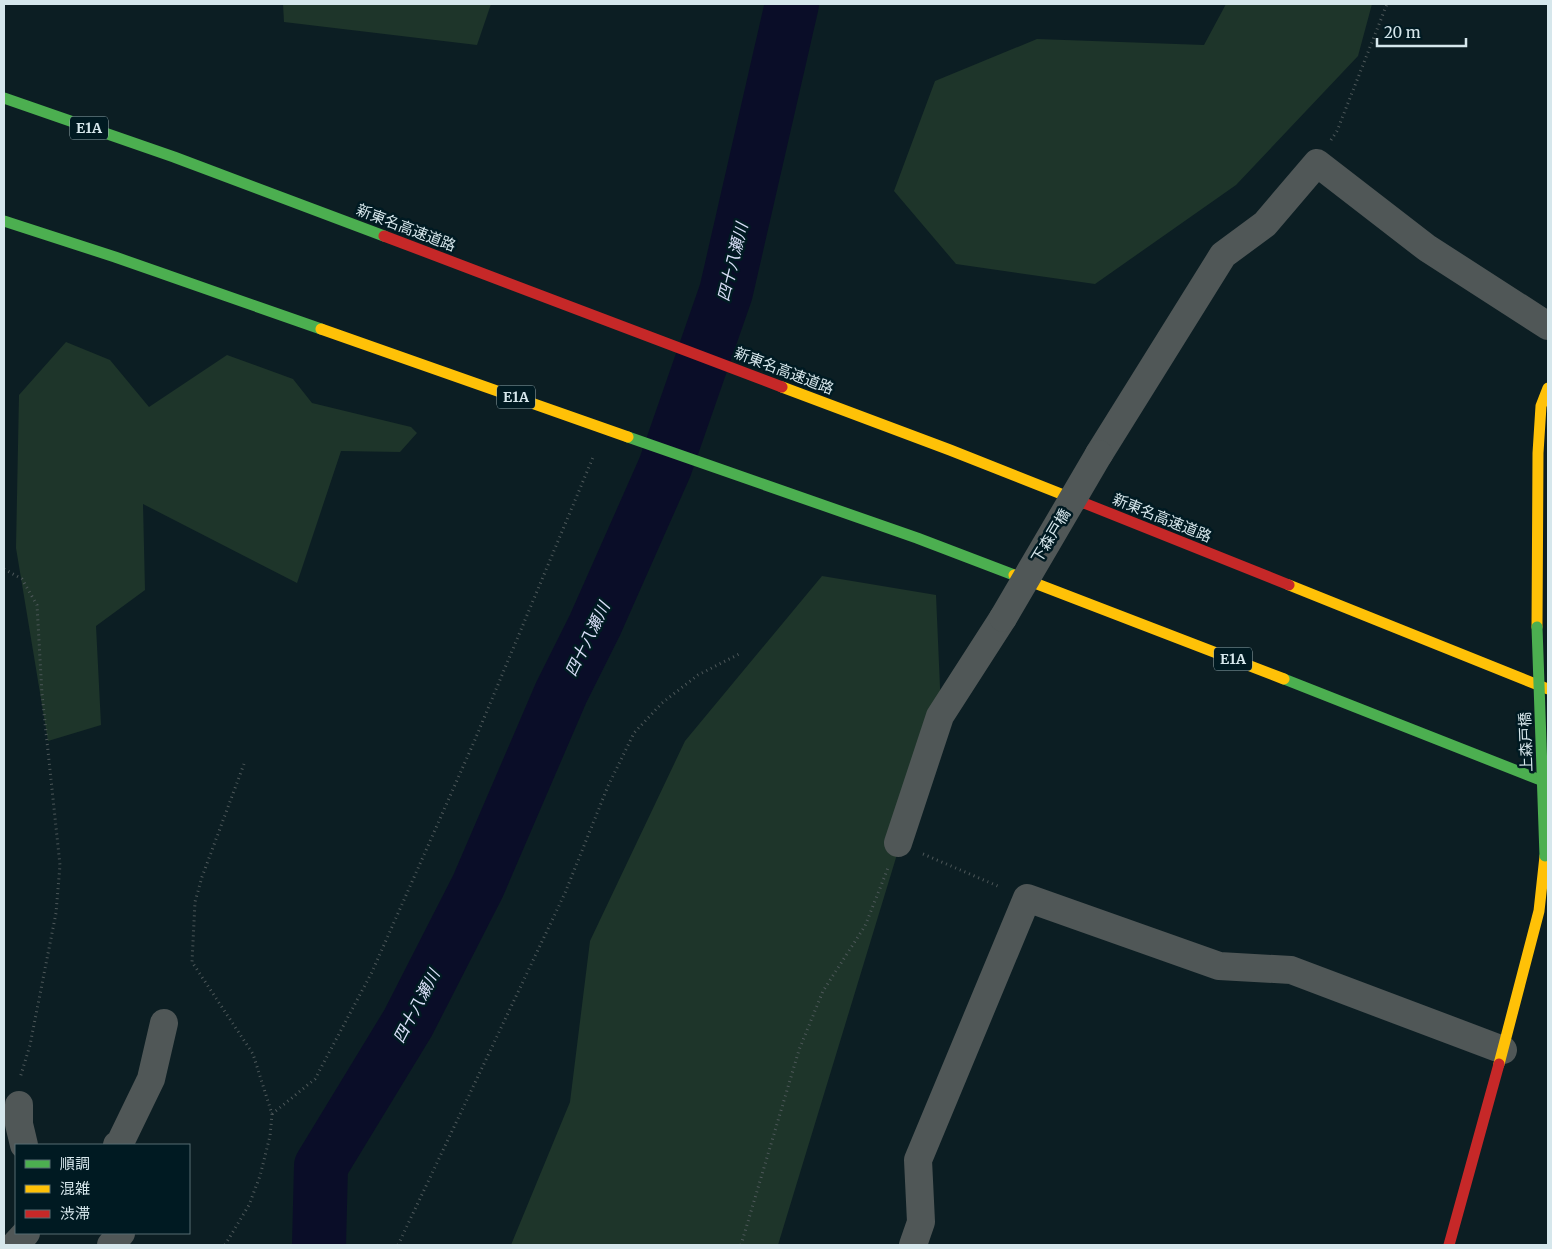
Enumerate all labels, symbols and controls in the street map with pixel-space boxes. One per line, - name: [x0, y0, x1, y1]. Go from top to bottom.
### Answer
- scale bar: [1377, 15, 1466, 47]
- text: 20 m: [1384, 23, 1421, 42]
- road number: E1A: [70, 116, 108, 140]
- street label: 新東名高速道路: [354, 200, 459, 255]
- water label: 四十八瀬川: [713, 219, 752, 303]
- street label: 新東名高速道路: [732, 343, 837, 398]
- road number: E1A: [497, 386, 535, 408]
- street label: 新東名高速道路: [1110, 489, 1214, 546]
- street label: 下森戸橋: [1027, 505, 1074, 566]
- water label: 四十八瀬川: [560, 597, 614, 679]
- road number: E1A: [1214, 648, 1252, 671]
- street label: 上森戸橋: [1515, 712, 1536, 772]
- water label: 四十八瀬川: [388, 964, 445, 1046]
- legend: [15, 1144, 190, 1234]
- text: 順調: [60, 1154, 90, 1173]
- text: 混雑: [60, 1179, 90, 1198]
- text: 渋滞: [60, 1204, 90, 1223]

